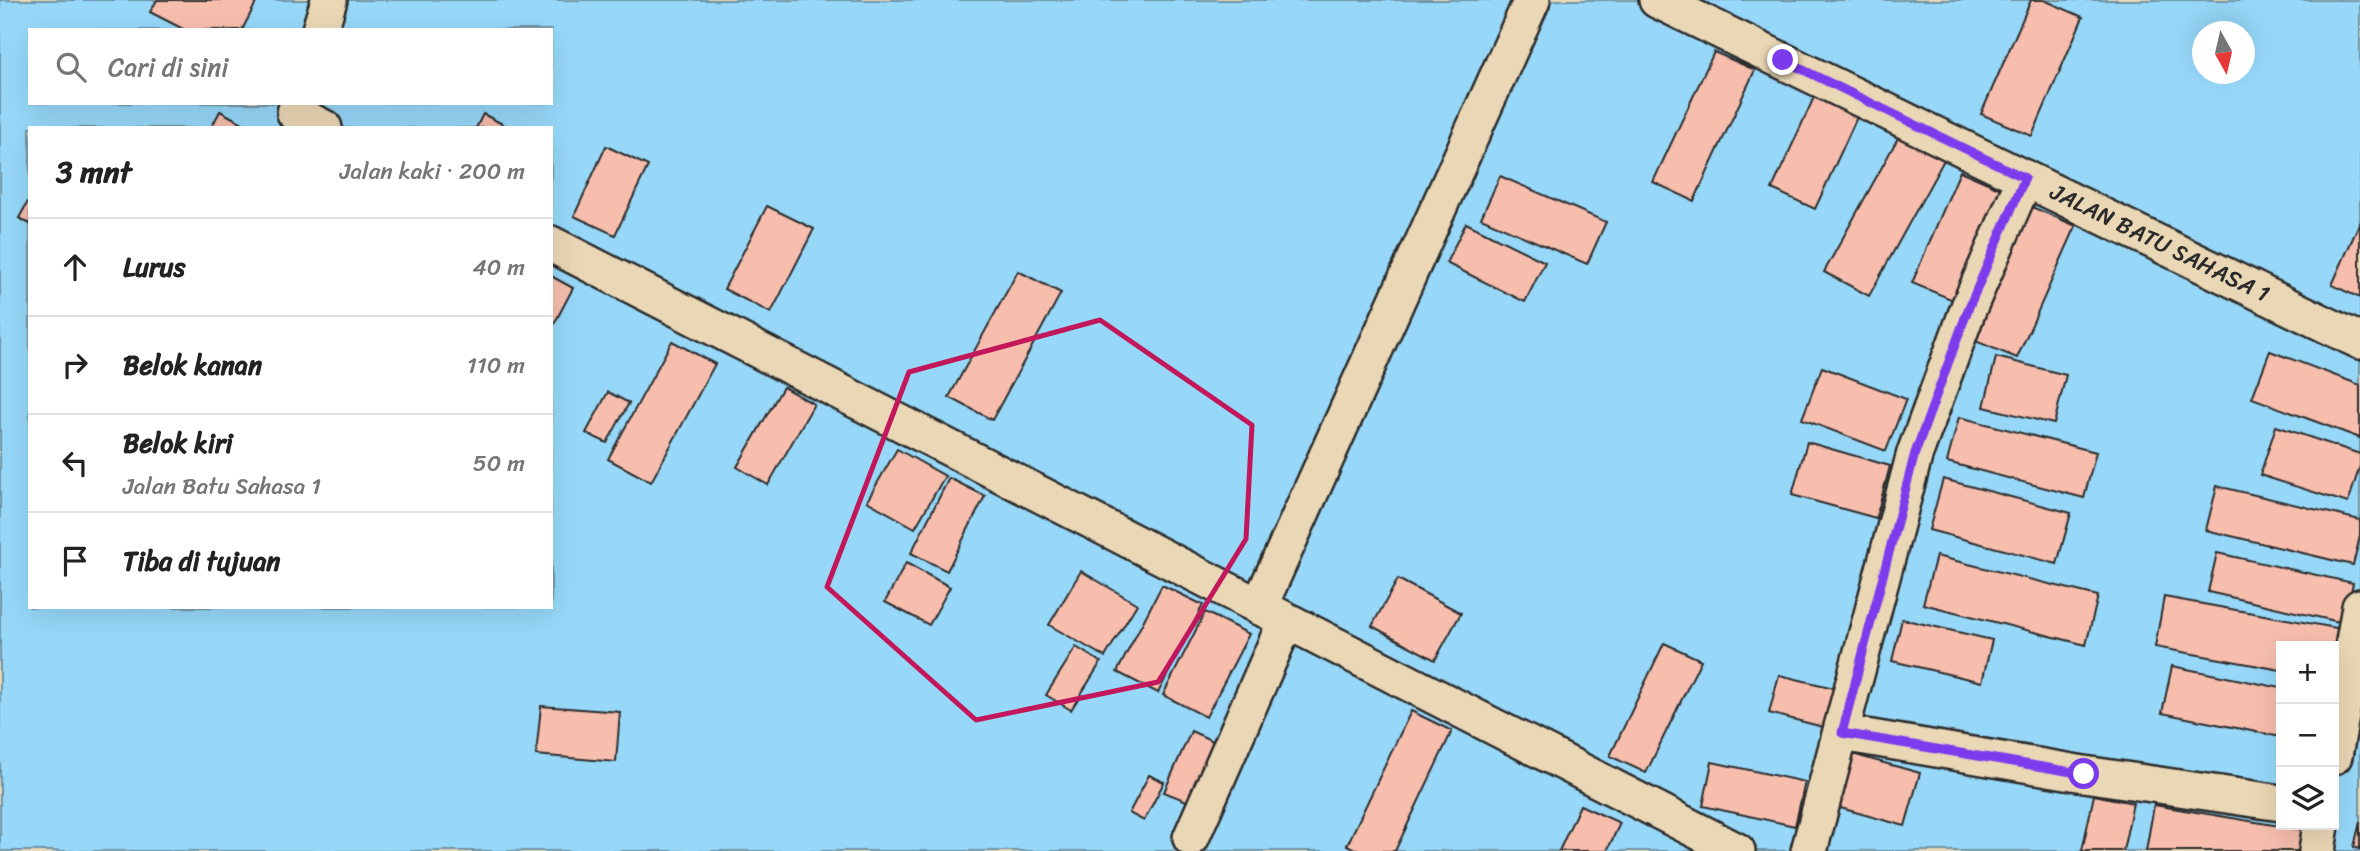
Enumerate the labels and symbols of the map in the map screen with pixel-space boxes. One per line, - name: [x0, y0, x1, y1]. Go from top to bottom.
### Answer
- north arrow: [2192, 21, 2255, 84]
- route end: [1767, 44, 1798, 75]
- street label: JALAN BATU SAHASA 1: [2042, 171, 2277, 314]
- route start: [2068, 758, 2099, 789]

